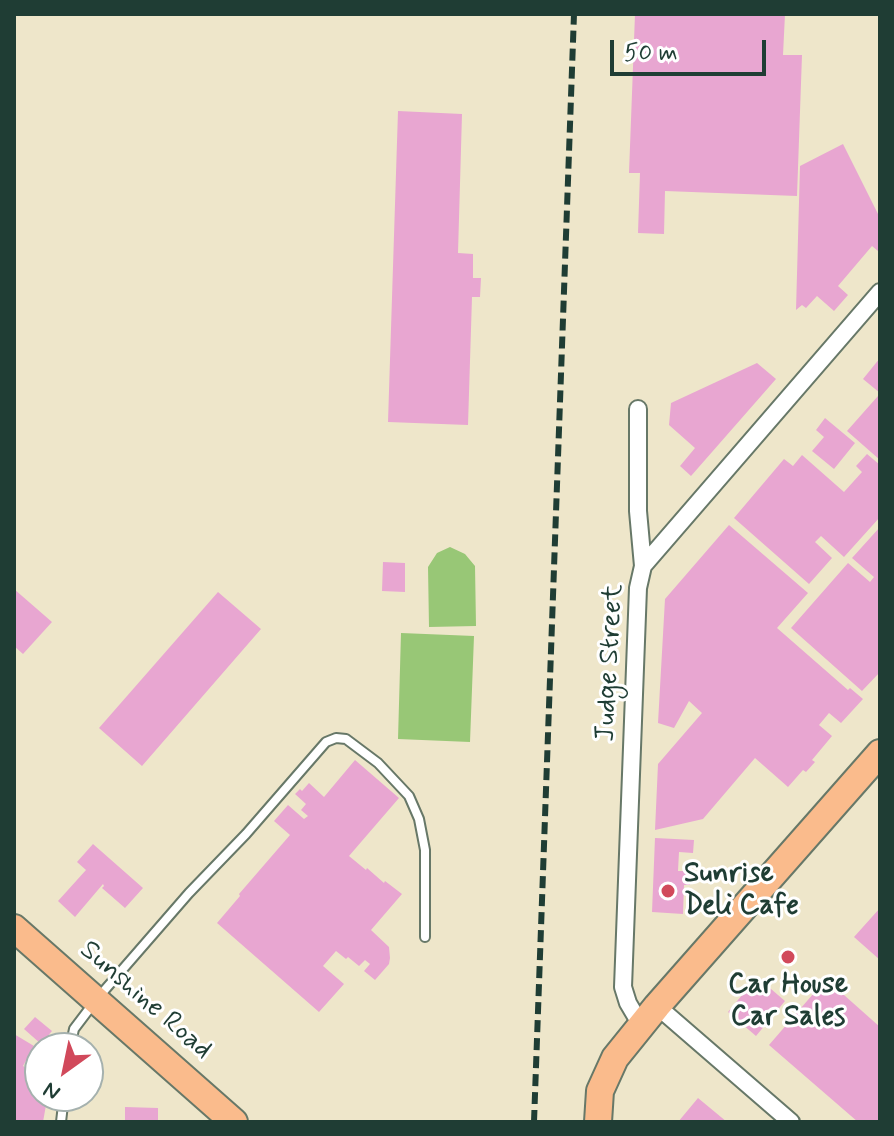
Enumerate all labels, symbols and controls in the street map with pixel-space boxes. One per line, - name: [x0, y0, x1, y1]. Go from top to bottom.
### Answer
- scale bar: [614, 24, 770, 74]
- text: 50 m: [624, 38, 678, 69]
- street label: Judge Street: [590, 583, 632, 743]
- place label: Sunrise Deli Cafe: [684, 858, 799, 924]
- marker: Sunrise Deli Cafe: [659, 882, 677, 900]
- street label: Sunshine Road: [72, 934, 218, 1068]
- marker: Car House Car Sales: [779, 948, 797, 966]
- place label: Car House Car Sales: [728, 969, 848, 1035]
- north arrow: [24, 1032, 104, 1112]
- text: N: [38, 1075, 66, 1106]

